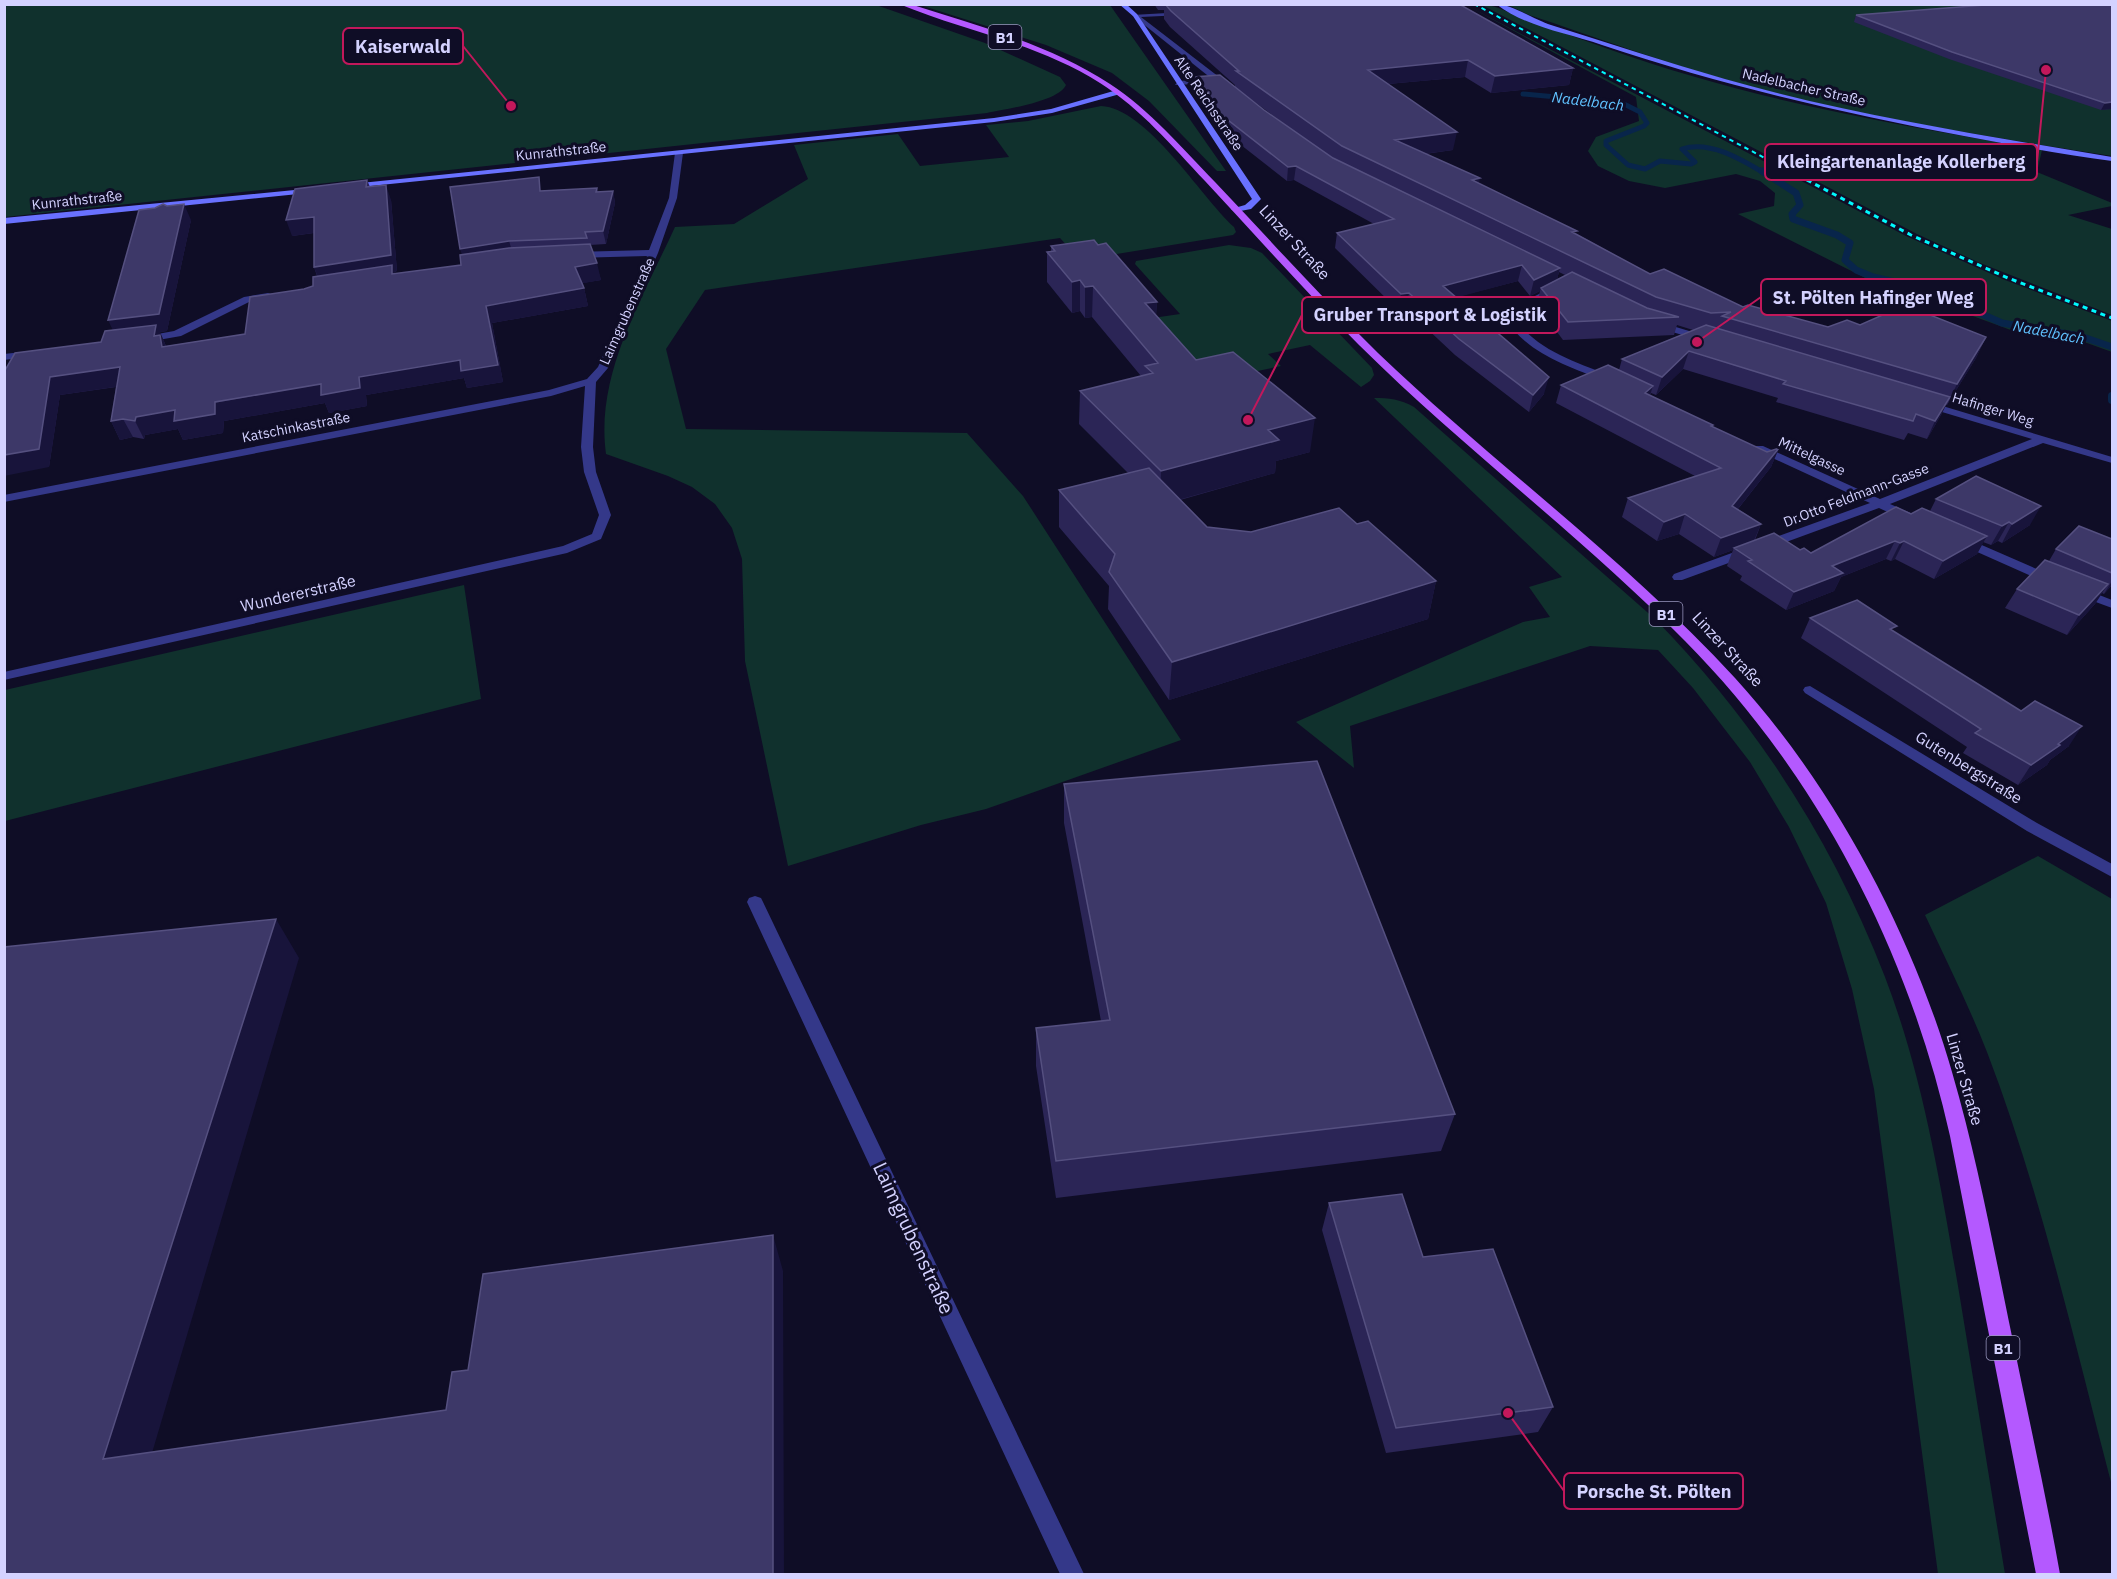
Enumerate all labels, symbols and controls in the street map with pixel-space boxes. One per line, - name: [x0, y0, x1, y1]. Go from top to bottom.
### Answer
- road number: B1: [988, 25, 1022, 49]
- callout: Kaiserwald: [343, 28, 463, 64]
- text: Kaiserwald: [355, 35, 451, 58]
- street label: Alte Reichsstraße: [1170, 52, 1248, 154]
- street label: Nadelbacher Straße: [1741, 64, 1868, 110]
- water label: Nadelbach: [1551, 87, 1625, 115]
- street label: Kunrathstraße: [515, 137, 607, 165]
- callout: Kleingartenanlage Kollerberg: [1765, 144, 2037, 180]
- text: Kleingartenanlage Kollerberg: [1777, 150, 2025, 173]
- street label: Kunrathstraße: [31, 186, 123, 214]
- street label: Linzer Straße: [1255, 200, 1335, 284]
- street label: Laimgrubenstraße: [595, 254, 659, 367]
- callout: St. Pölten Hafinger Weg: [1761, 279, 1986, 315]
- text: St. Pölten Hafinger Weg: [1773, 286, 1974, 309]
- callout: Gruber Transport & Logistik: [1302, 297, 1559, 333]
- text: Gruber Transport & Logistik: [1313, 303, 1547, 326]
- water label: Nadelbach: [2012, 316, 2086, 348]
- street label: Hafinger Weg: [1950, 388, 2036, 430]
- street label: Katschinkastraße: [240, 408, 352, 446]
- street label: Mittelgasse: [1776, 433, 1849, 480]
- street label: Dr.Otto Feldmann-Gasse: [1781, 459, 1932, 531]
- street label: Wundererstraße: [238, 570, 358, 616]
- road number: B1: [1650, 602, 1682, 626]
- street label: Linzer Straße: [1688, 607, 1768, 691]
- street label: Gutenbergstraße: [1912, 726, 2026, 808]
- street label: Linzer Straße: [1942, 1031, 1988, 1128]
- street label: Laimgrubenstraße: [867, 1158, 961, 1318]
- road number: B1: [1986, 1336, 2020, 1360]
- callout: Porsche St. Pölten: [1564, 1473, 1743, 1509]
- text: Porsche St. Pölten: [1577, 1480, 1731, 1503]

